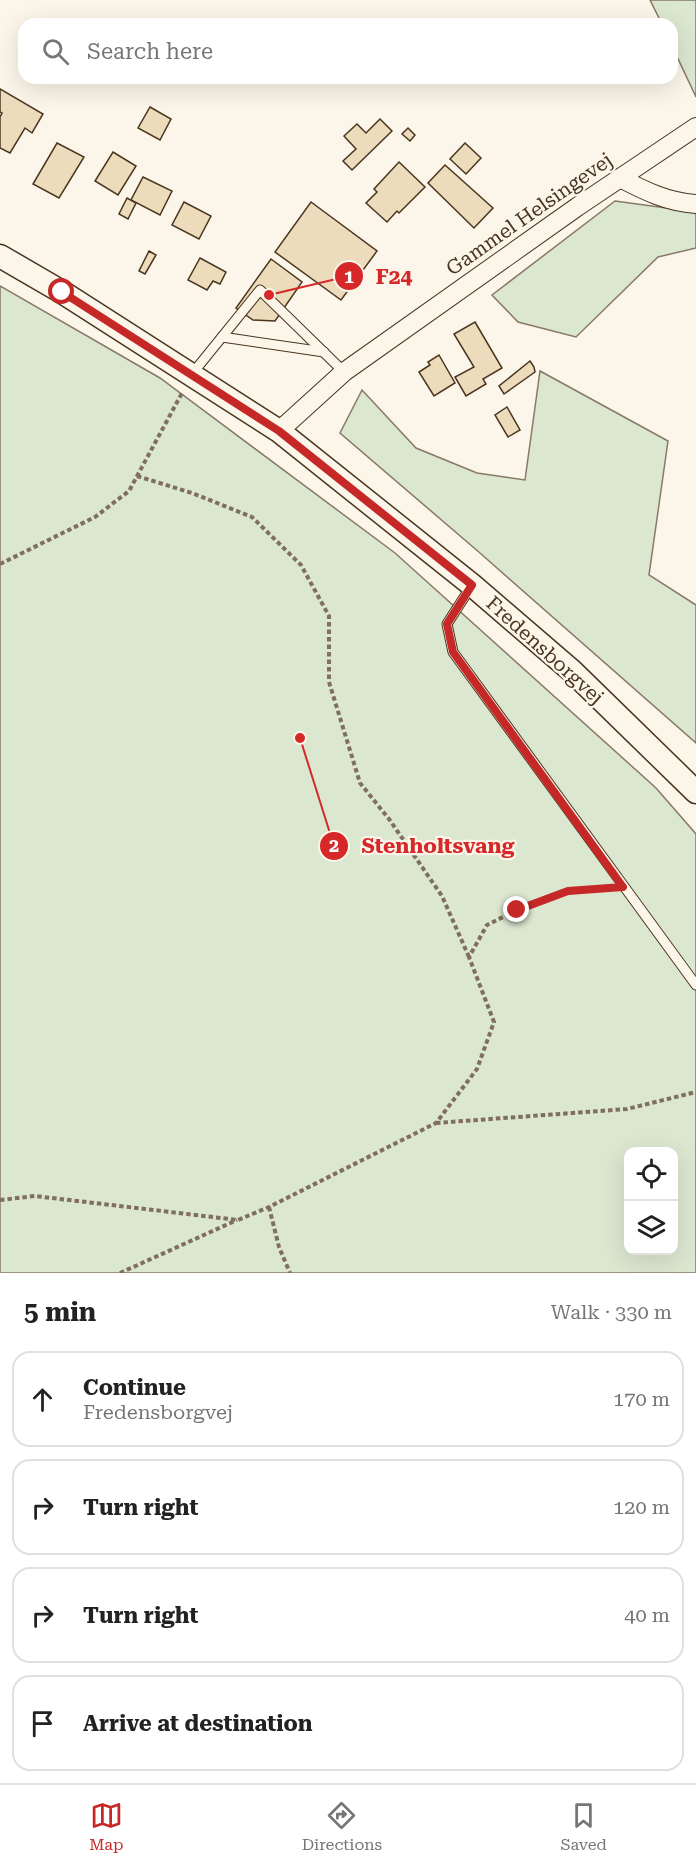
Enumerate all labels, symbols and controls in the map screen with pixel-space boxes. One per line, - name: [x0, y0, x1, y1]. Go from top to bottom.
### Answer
- search box: [18, 18, 678, 84]
- icon: search: [39, 35, 72, 68]
- text: Search here: [87, 39, 213, 64]
- street label: Gammel Helsingevej: [441, 148, 617, 280]
- callout: F24: [334, 257, 424, 296]
- text: F24: [376, 265, 412, 289]
- text: 1: [344, 266, 354, 287]
- route start: [48, 278, 74, 304]
- street label: Fredensborgvej: [481, 591, 609, 709]
- callout: Stenholtsvang: [319, 826, 526, 865]
- text: Stenholtsvang: [362, 834, 515, 858]
- text: 2: [329, 835, 339, 856]
- route end: [503, 896, 529, 922]
- map controls: [624, 1147, 678, 1255]
- button: locate: [624, 1147, 678, 1201]
- button: layers: [624, 1201, 678, 1255]
- text: 5 min: [24, 1297, 96, 1327]
- text: Walk · 330 m: [551, 1300, 672, 1324]
- text: Continue: [83, 1375, 186, 1400]
- icon: ahead: [26, 1383, 59, 1416]
- text: 170 m: [613, 1387, 670, 1411]
- text: Fredensborgvej: [83, 1400, 233, 1424]
- icon: right: [26, 1491, 59, 1524]
- text: Turn right: [83, 1495, 198, 1520]
- text: 120 m: [613, 1495, 670, 1519]
- icon: right: [26, 1599, 59, 1632]
- text: Turn right: [83, 1603, 198, 1628]
- text: 40 m: [624, 1603, 670, 1627]
- icon: arrive: [26, 1707, 59, 1740]
- text: Arrive at destination: [83, 1711, 312, 1736]
- tab: Map: [89, 1799, 123, 1854]
- tab: Directions: [302, 1799, 382, 1854]
- tab: Saved: [560, 1799, 607, 1854]

